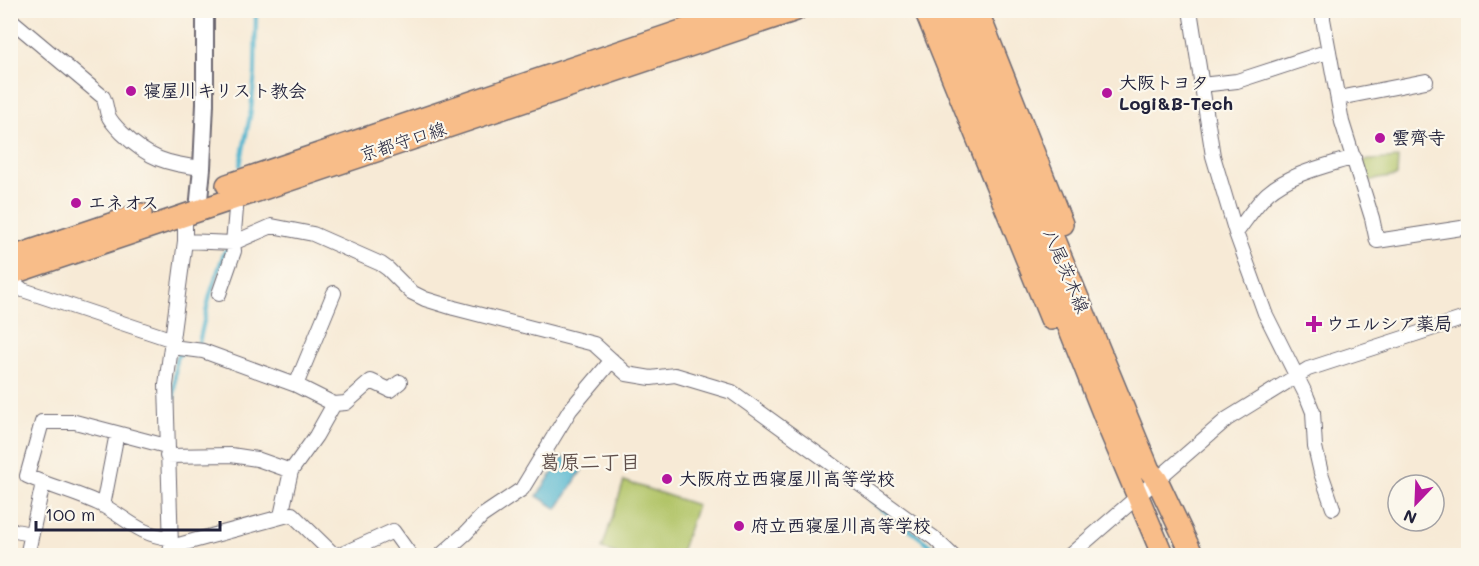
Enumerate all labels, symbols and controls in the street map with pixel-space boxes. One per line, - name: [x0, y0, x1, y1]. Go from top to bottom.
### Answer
- place label: 大阪トヨタ Logi&B-Tech: [1119, 70, 1233, 115]
- place label: 寝屋川キリスト教会: [143, 78, 306, 102]
- marker: 寝屋川キリスト教会: [124, 84, 138, 98]
- marker: 大阪トヨタ Logi&B-Tech: [1100, 86, 1114, 100]
- street label: 京都守口線: [356, 116, 449, 166]
- place label: 雲齊寺: [1392, 125, 1446, 149]
- marker: 雲齊寺: [1373, 131, 1387, 145]
- place label: エネオス: [88, 190, 159, 214]
- marker: エネオス: [69, 196, 83, 210]
- street label: 八尾茨木線: [1038, 224, 1096, 317]
- place label: ウエルシア薬局: [1326, 311, 1452, 335]
- marker: ウエルシア薬局: [1307, 317, 1321, 331]
- district label: 葛原二丁目: [540, 448, 640, 474]
- place label: 大阪府立西寝屋川高等学校: [679, 466, 895, 490]
- marker: 大阪府立西寝屋川高等学校: [660, 472, 674, 486]
- north arrow: [1386, 473, 1446, 533]
- scale bar: [36, 494, 220, 532]
- text: 100 m: [45, 502, 95, 526]
- text: N: [1400, 505, 1420, 529]
- place label: 府立西寝屋川高等学校: [751, 513, 931, 537]
- marker: 府立西寝屋川高等学校: [732, 519, 746, 533]

